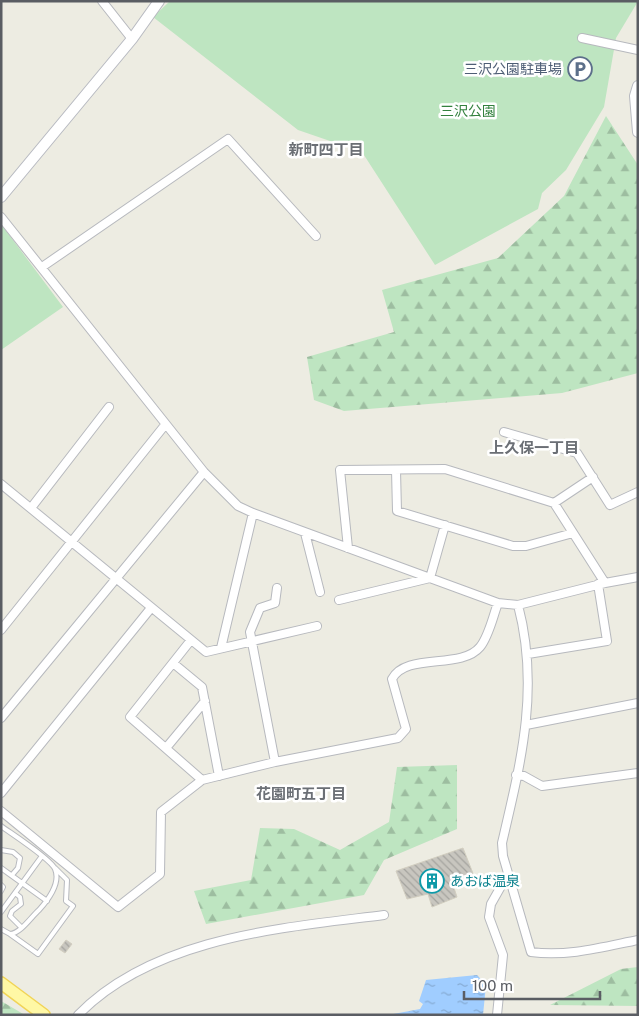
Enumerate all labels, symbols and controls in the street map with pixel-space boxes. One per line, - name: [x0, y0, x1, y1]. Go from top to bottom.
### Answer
- parking icon: 三沢公園駐車場: [567, 56, 593, 82]
- place label: 三沢公園駐車場: [464, 61, 562, 77]
- park label: 三沢公園: [440, 103, 496, 119]
- district label: 新町四丁目: [288, 141, 364, 158]
- district label: 上久保一丁目: [489, 439, 579, 456]
- district label: 花園町五丁目: [256, 785, 346, 802]
- building icon: あおば温泉: [419, 868, 445, 894]
- place label: あおば温泉: [450, 873, 520, 889]
- scale bar: [464, 968, 600, 1000]
- text: 100 m: [472, 977, 513, 994]

